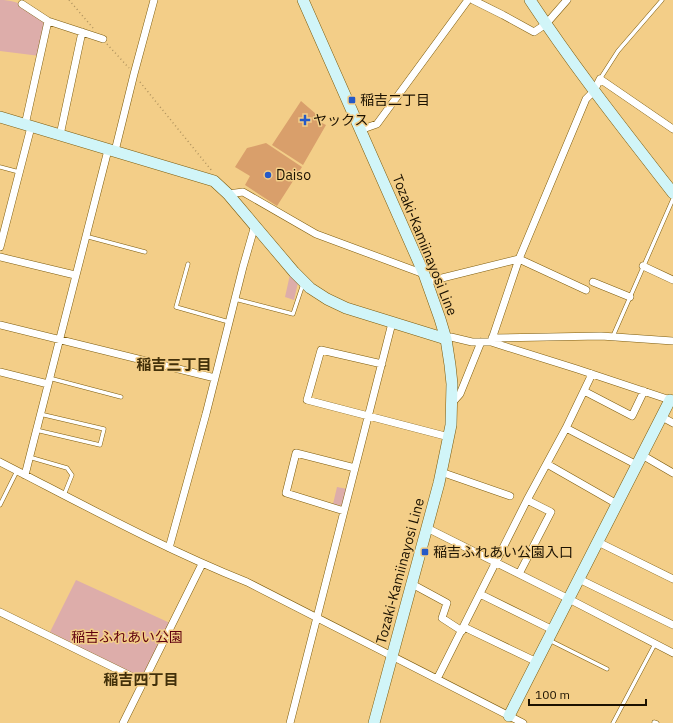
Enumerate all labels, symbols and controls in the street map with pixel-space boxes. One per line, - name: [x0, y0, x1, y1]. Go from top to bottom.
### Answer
- place label: 稲吉二丁目: [360, 91, 430, 109]
- marker: 稲吉二丁目: [347, 95, 357, 105]
- place label: ヤックス: [313, 111, 369, 129]
- marker: ヤックス: [300, 115, 310, 125]
- place label: Daiso: [276, 166, 311, 184]
- marker: Daiso: [263, 170, 273, 180]
- street label: Tozaki-Kamiinayosi Line: [388, 172, 462, 318]
- district label: 稲吉三丁目: [136, 355, 212, 374]
- street label: Tozaki-Kamiinayosi Line: [372, 496, 428, 646]
- place label: 稲吉ふれあい公園入口: [433, 543, 573, 561]
- marker: 稲吉ふれあい公園入口: [420, 547, 430, 557]
- park label: 稲吉ふれあい公園: [71, 628, 183, 646]
- district label: 稲吉四丁目: [103, 670, 179, 689]
- scale bar: [529, 681, 646, 707]
- text: 100 m: [535, 687, 570, 702]

